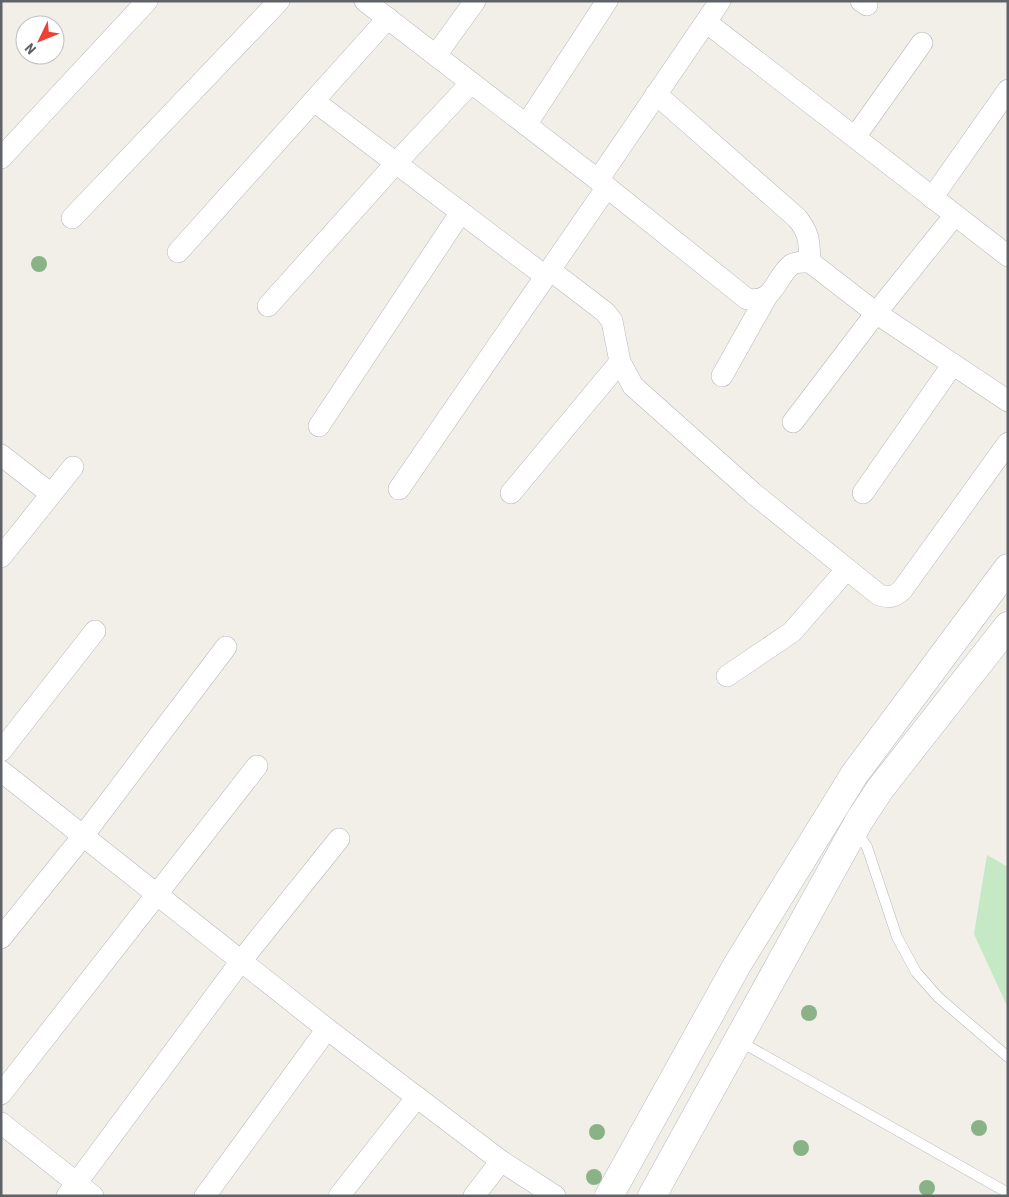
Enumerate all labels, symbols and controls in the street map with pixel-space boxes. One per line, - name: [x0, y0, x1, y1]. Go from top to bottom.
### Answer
- north arrow: [15, 15, 65, 65]
- text: N: [22, 40, 39, 57]

